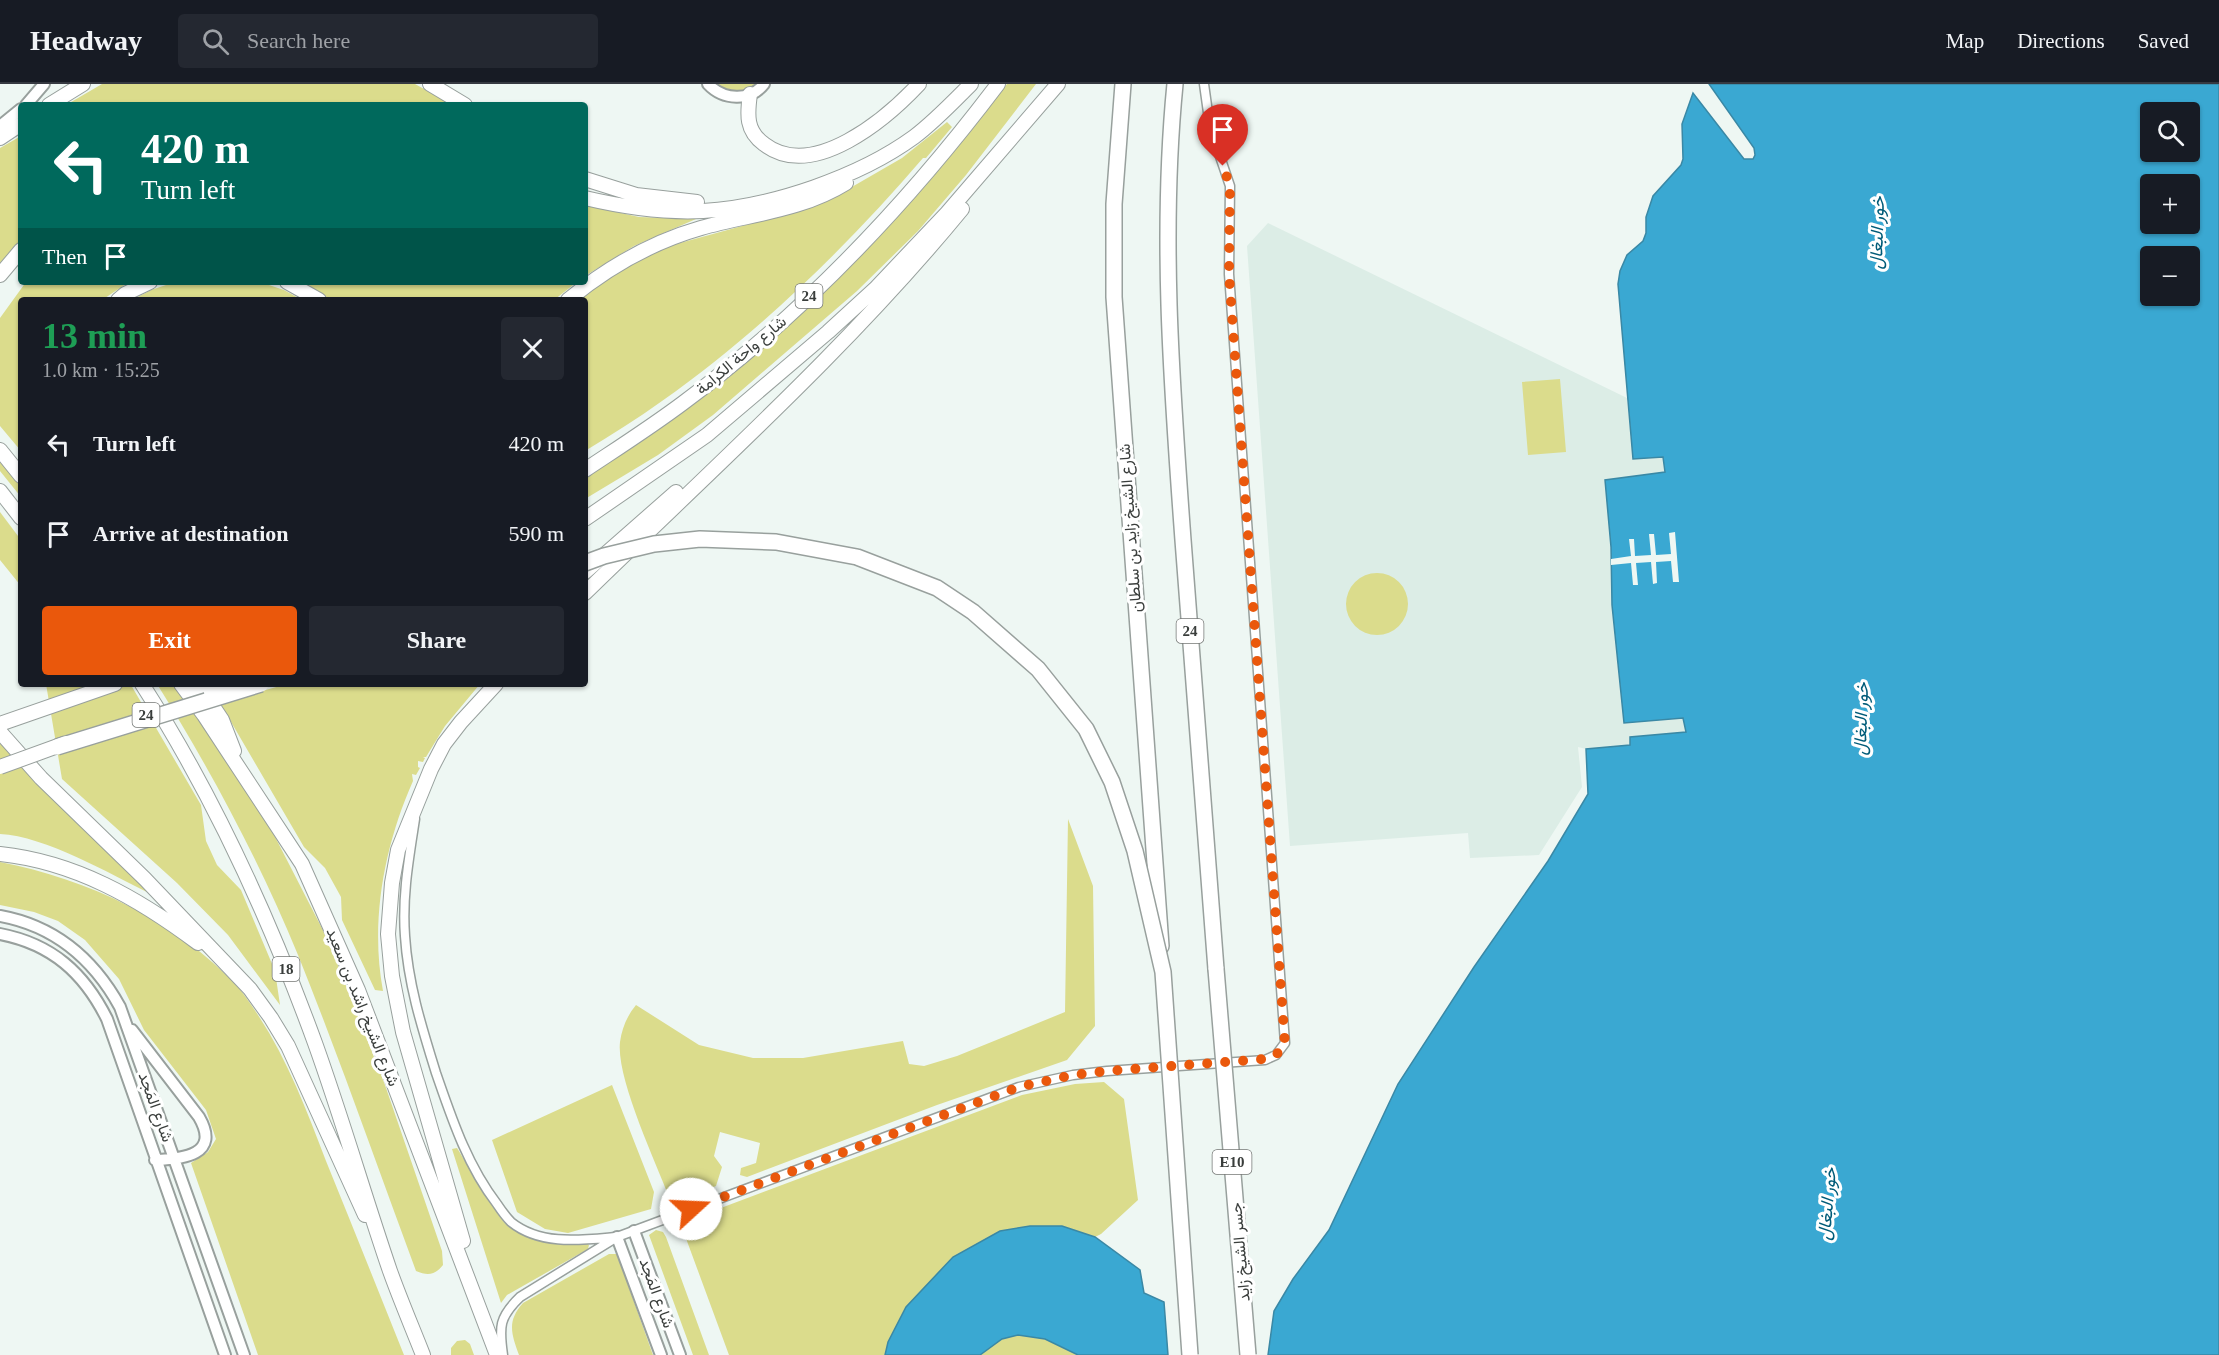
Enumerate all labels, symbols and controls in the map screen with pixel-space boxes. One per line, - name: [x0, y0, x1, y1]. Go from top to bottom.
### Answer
- search box: [178, 14, 598, 68]
- text: Headway: [30, 25, 142, 56]
- icon: search: [199, 25, 232, 58]
- text: Search here: [247, 28, 350, 53]
- text: Map: [1946, 29, 1984, 53]
- text: Directions: [2017, 29, 2105, 53]
- text: Saved: [2138, 29, 2189, 53]
- map controls: [2140, 102, 2200, 306]
- button: search: [2140, 102, 2200, 162]
- pin: [1197, 104, 1248, 166]
- icon: arrive: [1206, 113, 1239, 146]
- icon: left: [42, 126, 120, 204]
- text: 420 m: [141, 126, 250, 172]
- button: +: [2140, 174, 2200, 234]
- text: Turn left: [141, 175, 235, 205]
- water label: خور البغال: [1866, 195, 1889, 270]
- icon: arrive: [99, 240, 132, 273]
- text: Then: [42, 244, 87, 269]
- button: −: [2140, 246, 2200, 306]
- road number: 24: [796, 284, 822, 308]
- street label: شارع واحة الكرامة: [693, 312, 791, 400]
- text: 13 min: [42, 316, 147, 356]
- button: close: [501, 317, 564, 380]
- text: 1.0 km · 15:25: [42, 359, 160, 381]
- icon: left: [42, 428, 75, 461]
- text: Turn left: [93, 431, 176, 456]
- text: 420 m: [508, 431, 564, 456]
- street label: شارع الشيخ زايد بن سلطان: [1116, 443, 1147, 613]
- icon: arrive: [42, 518, 75, 551]
- text: Arrive at destination: [93, 521, 289, 546]
- text: 590 m: [508, 521, 564, 546]
- button: Exit: [42, 606, 297, 675]
- button: Share: [309, 606, 564, 675]
- road number: 24: [1176, 619, 1204, 643]
- water label: خور البغال: [1850, 681, 1873, 756]
- road number: 24: [132, 703, 160, 727]
- street label: شارع الشيخ راشد بن سعيد: [321, 925, 403, 1090]
- road number: 18: [272, 957, 300, 981]
- street label: شارع المَجد: [133, 1070, 176, 1145]
- road number: E10: [1212, 1150, 1252, 1174]
- water label: خور البغال: [1814, 1166, 1841, 1241]
- position arrow: [659, 1177, 723, 1241]
- street label: جسر الشيخ زايد: [1227, 1201, 1256, 1302]
- street label: شارع المَجد: [634, 1256, 677, 1331]

